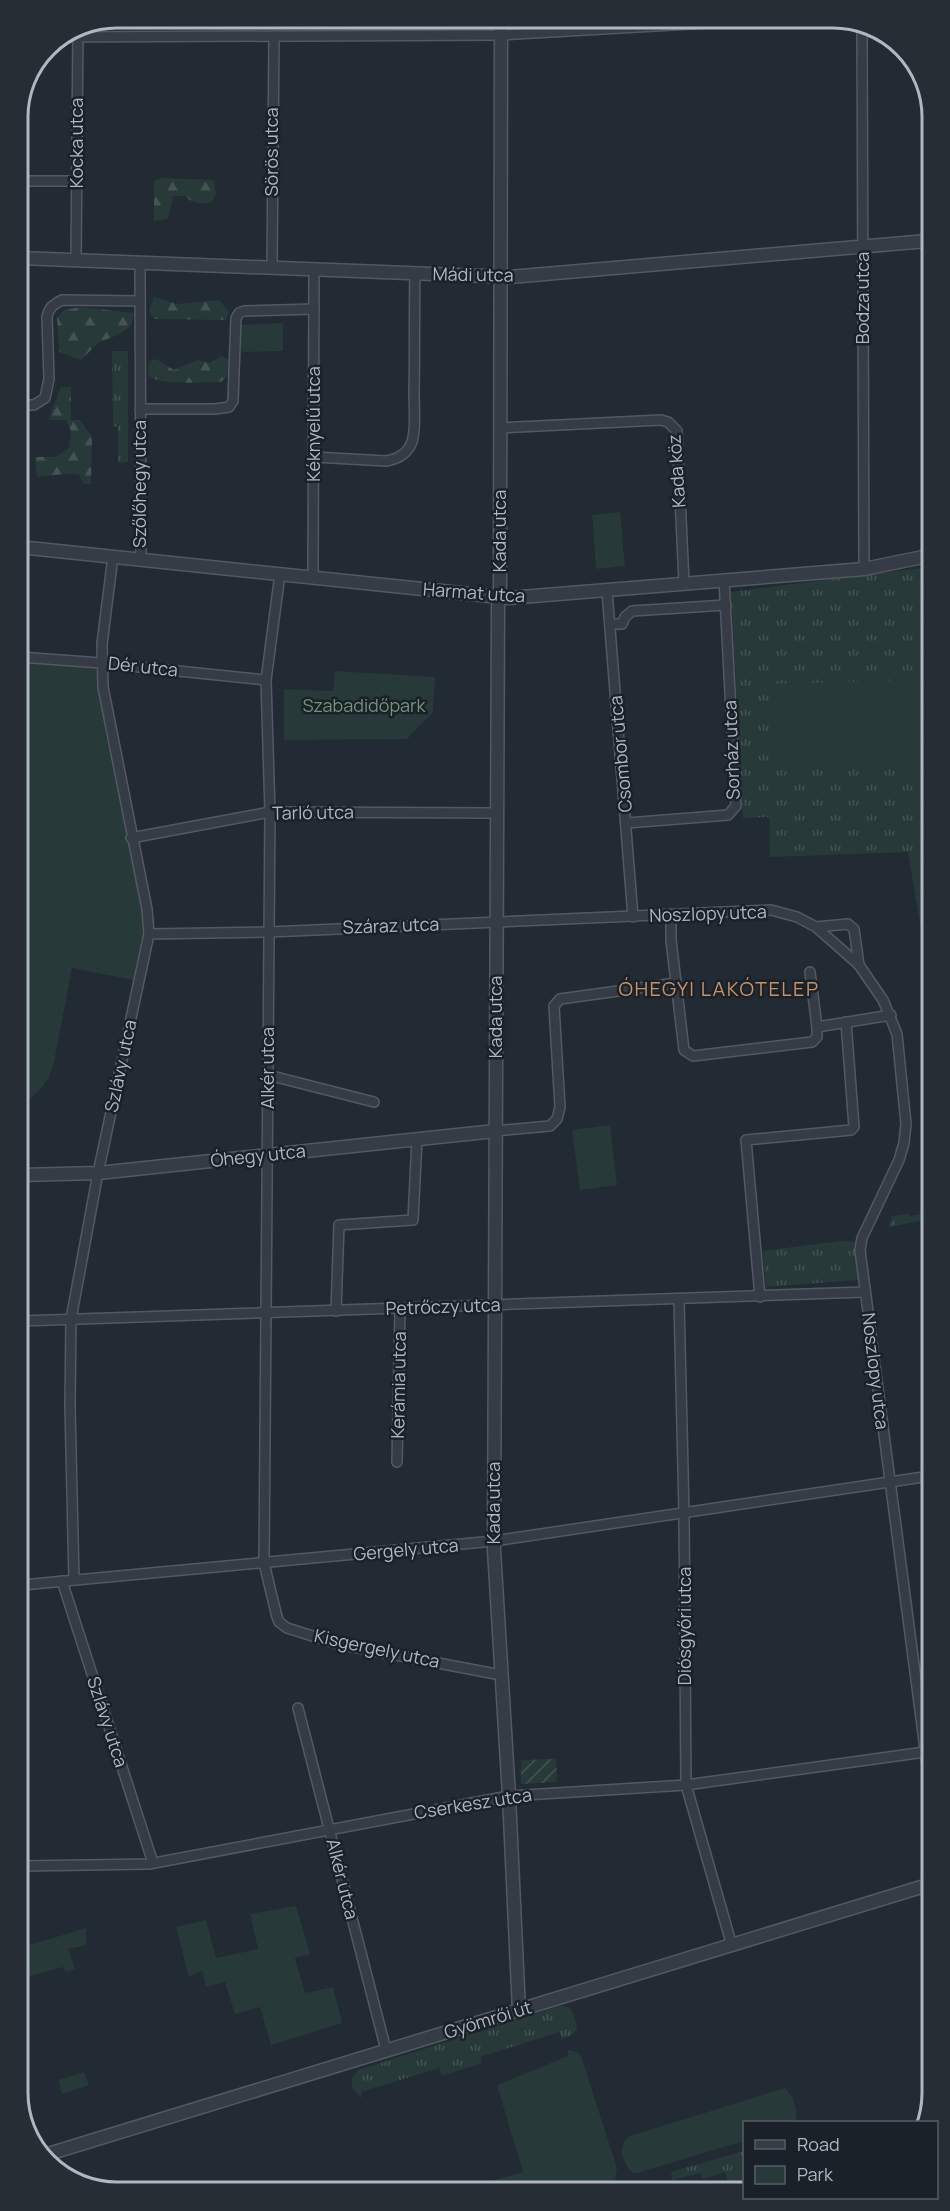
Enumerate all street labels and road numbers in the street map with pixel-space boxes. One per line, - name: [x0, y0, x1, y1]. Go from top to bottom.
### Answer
- street label: Kocka utca: [64, 98, 88, 188]
- street label: Sörös utca: [259, 107, 283, 197]
- street label: Bodza utca: [850, 252, 874, 344]
- street label: Mádi utca: [432, 261, 514, 287]
- street label: Kéknyelű utca: [301, 366, 325, 482]
- street label: Szőlőhegy utca: [127, 420, 151, 548]
- street label: Kada köz: [661, 434, 691, 509]
- street label: Kada utca: [487, 490, 511, 572]
- street label: Harmat utca: [422, 576, 526, 608]
- street label: Dér utca: [107, 650, 179, 682]
- street label: Csombor utca: [603, 695, 637, 813]
- street label: Sorház utca: [717, 700, 745, 800]
- street label: Tarló utca: [272, 799, 354, 825]
- street label: Noszlopy utca: [649, 899, 767, 927]
- street label: Száraz utca: [342, 911, 440, 939]
- street label: Kada utca: [483, 976, 507, 1058]
- street label: Szlávy utca: [99, 1017, 142, 1114]
- street label: Alkér utca: [255, 1027, 279, 1109]
- street label: Óhegy utca: [209, 1138, 307, 1172]
- street label: Petrőczy utca: [385, 1292, 501, 1320]
- street label: Noszlopy utca: [857, 1311, 895, 1431]
- street label: Kerámia utca: [385, 1331, 411, 1439]
- street label: Kada utca: [481, 1462, 505, 1544]
- street label: Gergely utca: [352, 1532, 459, 1566]
- street label: Diósgyőri utca: [672, 1567, 696, 1685]
- street label: Kisgergely utca: [312, 1623, 442, 1673]
- street label: Szlávy utca: [82, 1673, 134, 1770]
- street label: Cserkesz utca: [412, 1782, 533, 1824]
- street label: Alkér utca: [321, 1836, 365, 1922]
- street label: Gyömrői út: [441, 1994, 534, 2044]

